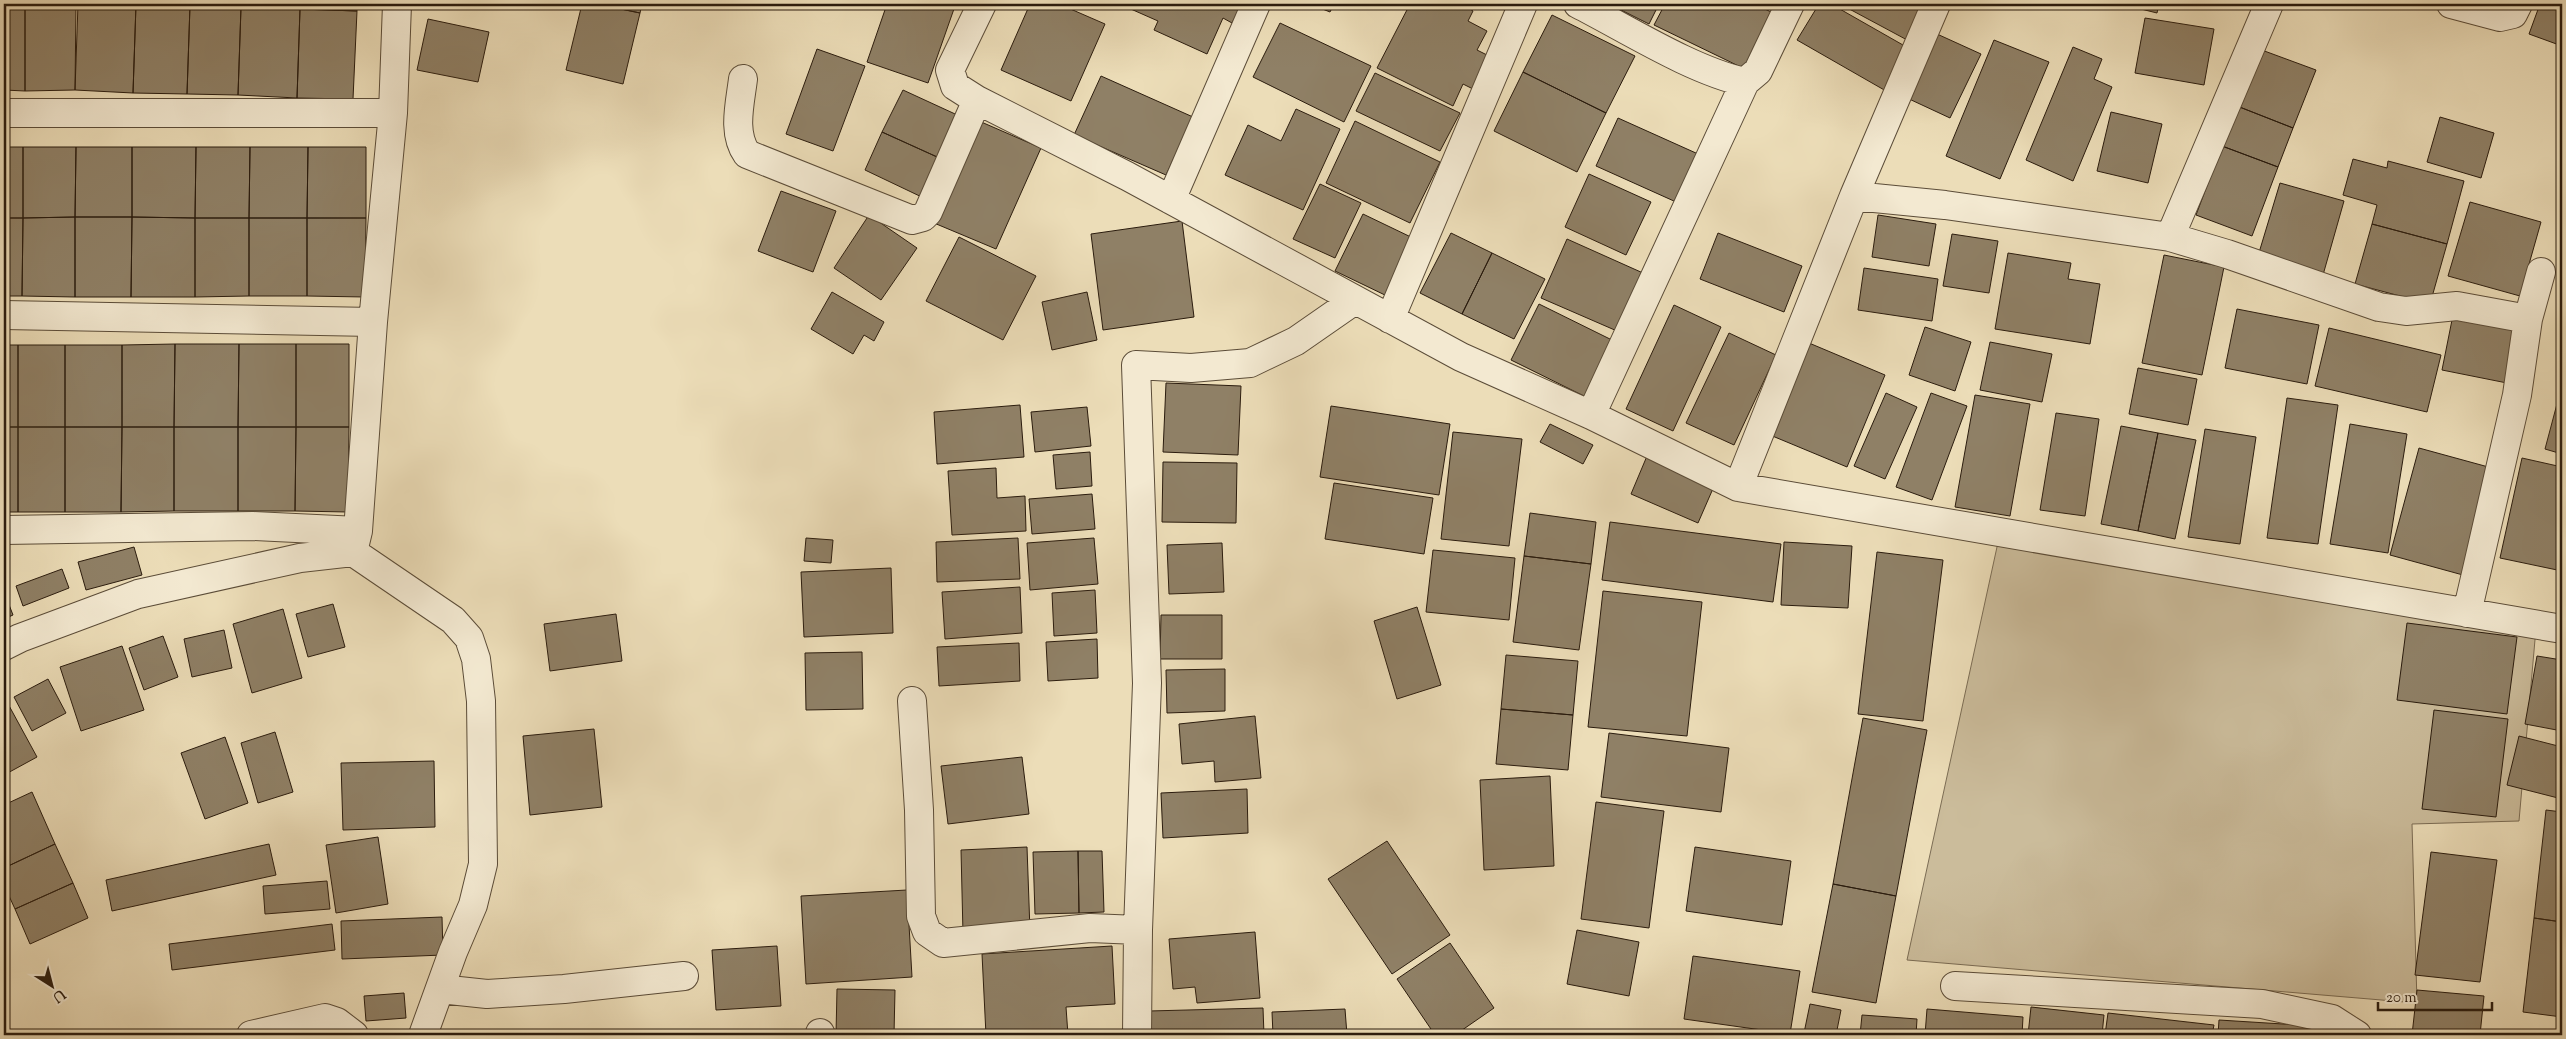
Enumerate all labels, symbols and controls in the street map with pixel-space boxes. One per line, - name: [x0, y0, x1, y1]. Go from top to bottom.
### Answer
- north arrow: [28, 962, 78, 1012]
- scale bar: [2378, 979, 2492, 1011]
- text: U: [47, 983, 69, 1007]
- text: 20 m: [2386, 988, 2417, 1009]

